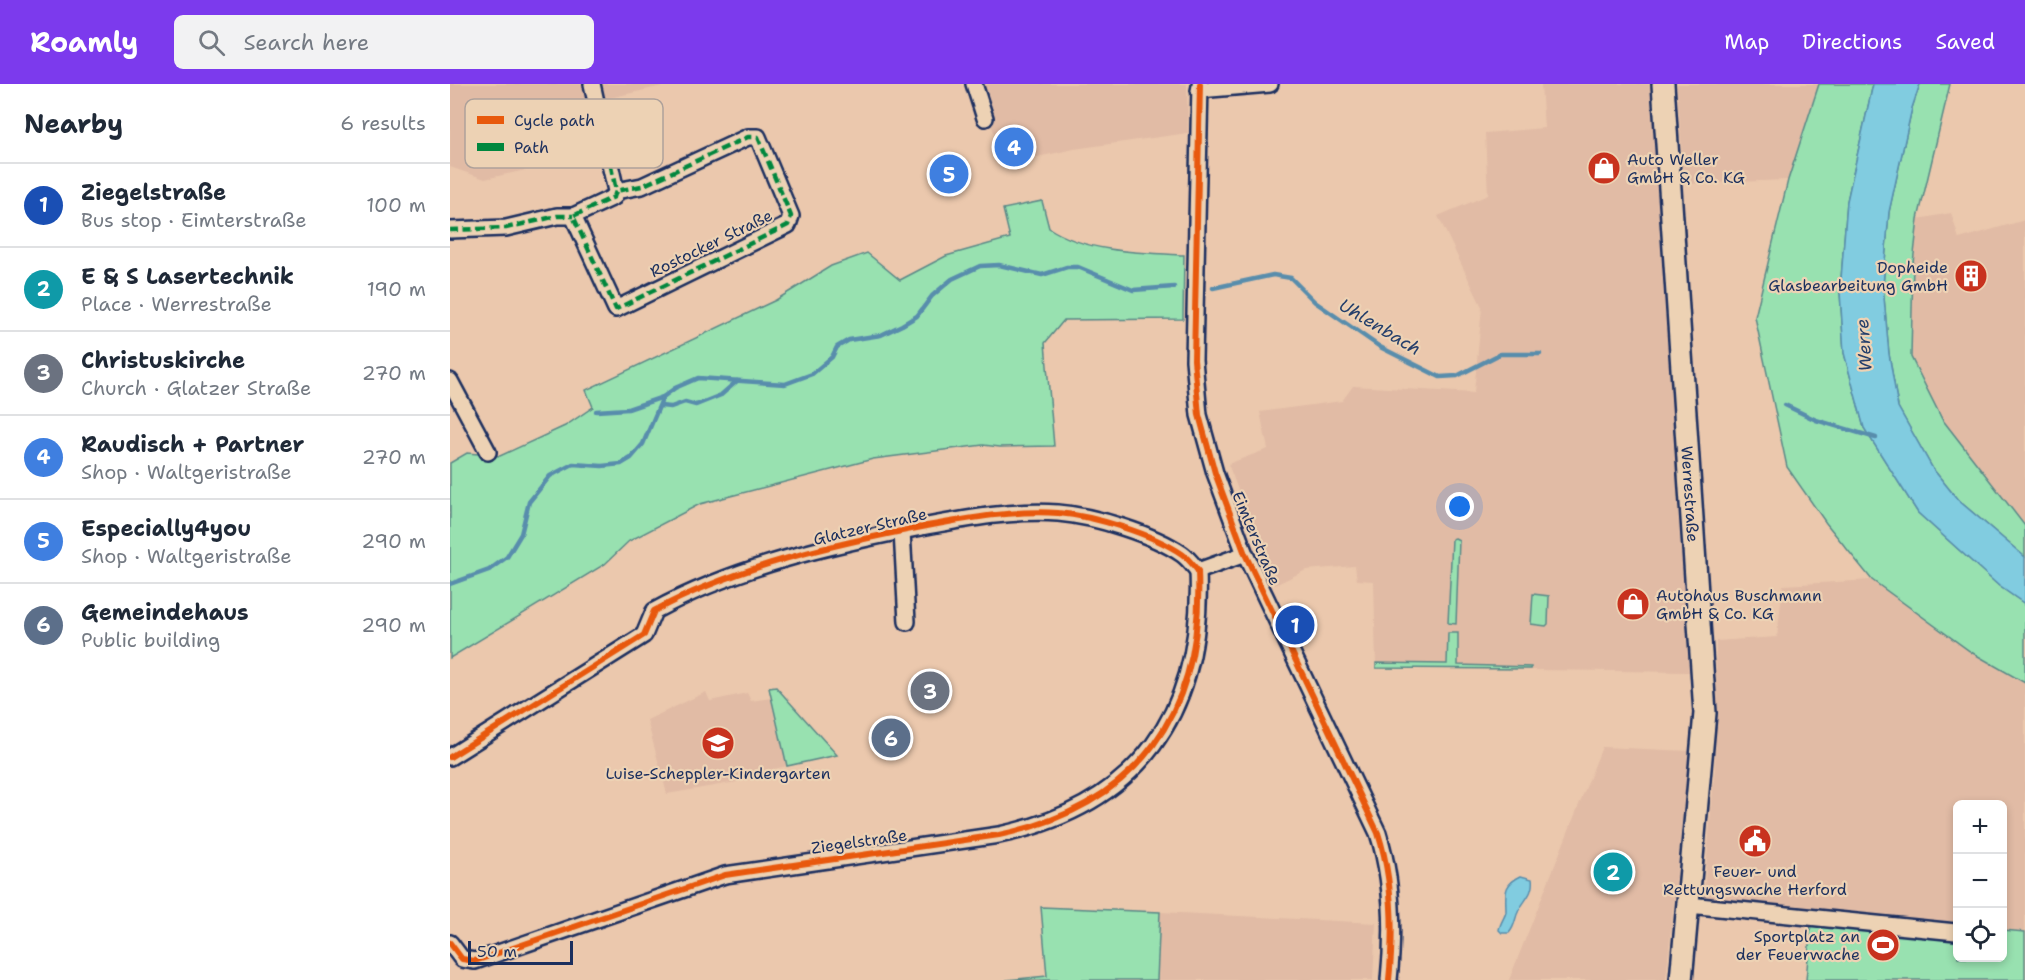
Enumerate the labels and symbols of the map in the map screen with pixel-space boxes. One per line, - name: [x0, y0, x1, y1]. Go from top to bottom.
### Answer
- legend: [465, 99, 663, 168]
- text: Cycle path: [514, 110, 595, 131]
- pin: 4: [994, 124, 1034, 170]
- text: Path: [514, 137, 549, 158]
- place label: Auto Weller GmbH & Co. KG: [1627, 149, 1745, 188]
- shop icon: Auto Weller GmbH & Co. KG: [1586, 150, 1622, 186]
- pin: 5: [930, 152, 968, 196]
- street label: Rostocker Straße: [647, 205, 776, 282]
- place label: Dopheide Glasbearbeitung GmbH: [1768, 257, 1948, 296]
- building icon: Dopheide Glasbearbeitung GmbH: [1953, 258, 1989, 294]
- water label: Uhlenbach: [1334, 293, 1426, 361]
- water label: Werre: [1850, 318, 1878, 372]
- street label: Werrestraße: [1676, 445, 1704, 543]
- street label: Eimterstraße: [1227, 488, 1286, 589]
- your location: [1445, 492, 1474, 521]
- street label: Glatzer Straße: [811, 503, 929, 550]
- place label: Autohaus Buschmann GmbH & Co. KG: [1656, 585, 1822, 624]
- shop icon: Autohaus Buschmann GmbH & Co. KG: [1615, 586, 1651, 622]
- pin: 1: [1276, 602, 1314, 648]
- pin: 3: [910, 668, 950, 714]
- pin: 6: [872, 716, 910, 760]
- school or university icon: Luise-Scheppler-Kindergarten: [700, 725, 736, 761]
- place label: Luise-Scheppler-Kindergarten: [605, 763, 831, 784]
- public building icon: Feuer- und Rettungswache Herford: [1737, 823, 1773, 859]
- street label: Ziegelstraße: [810, 824, 908, 859]
- pin: 2: [1594, 850, 1632, 894]
- place label: Feuer- und Rettungswache Herford: [1663, 861, 1847, 900]
- place label: Sportplatz an der Feuerwache: [1736, 926, 1860, 965]
- sports icon: Sportplatz an der Feuerwache: [1865, 927, 1901, 963]
- scale bar: [468, 938, 573, 966]

